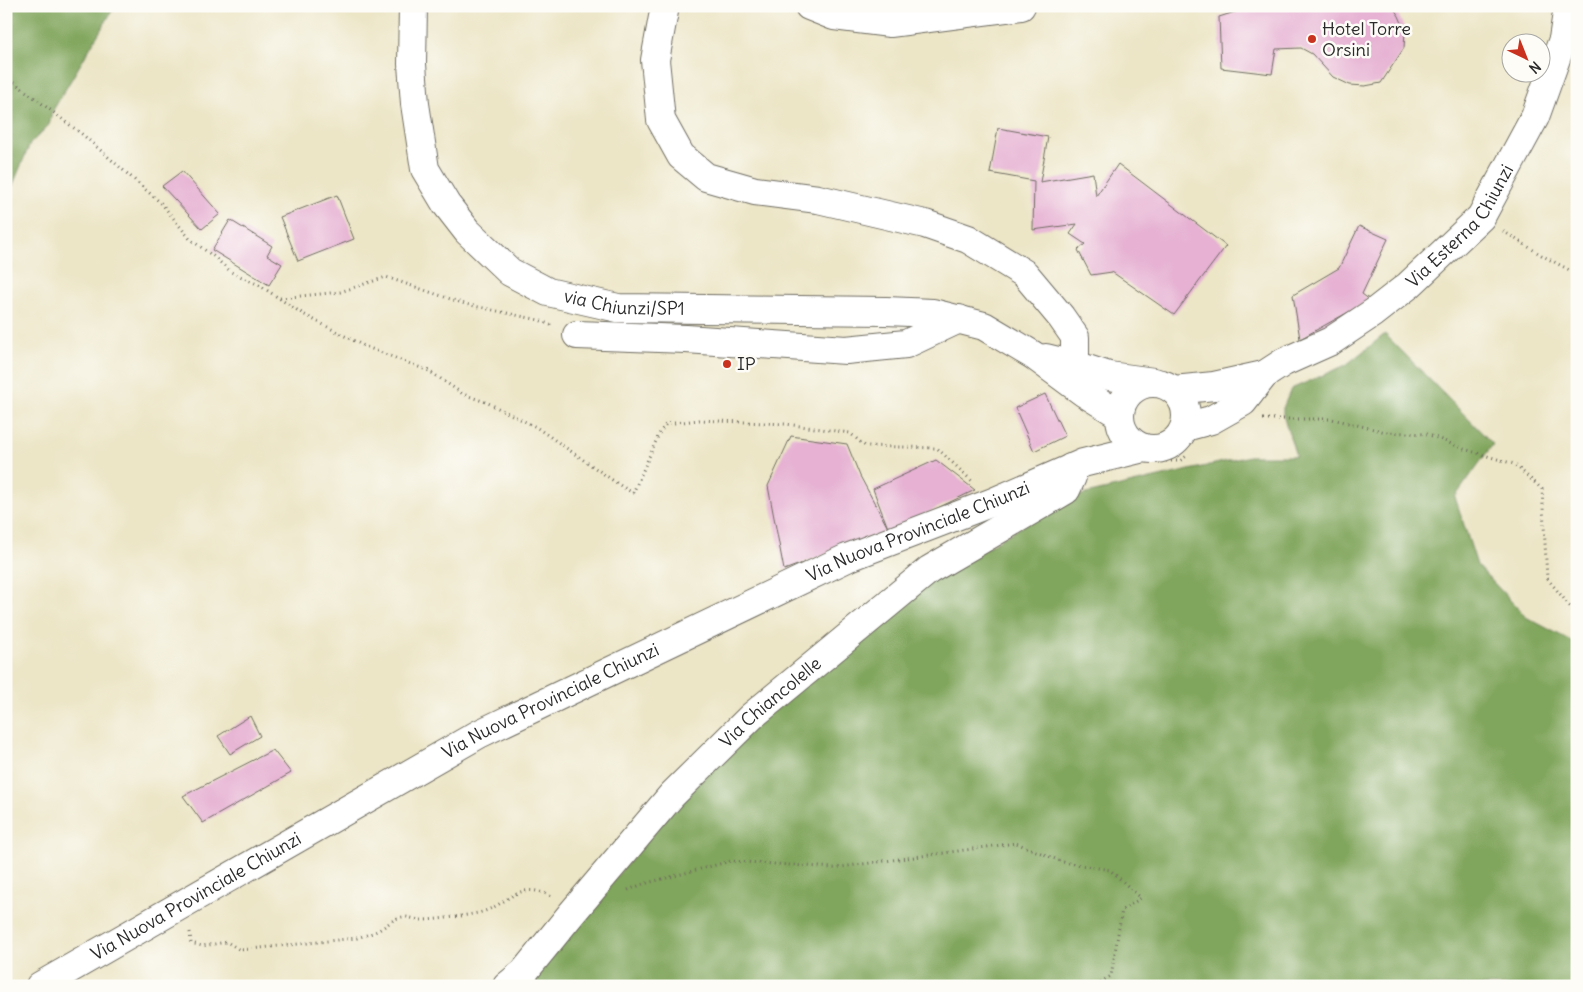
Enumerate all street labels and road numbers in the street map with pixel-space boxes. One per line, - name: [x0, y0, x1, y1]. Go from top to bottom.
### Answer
- street label: Via Esterna Chiunzi: [1401, 160, 1518, 293]
- street label: via Chiunzi/SP1: [562, 284, 685, 320]
- street label: Via Nuova Provinciale Chiunzi: [803, 476, 1033, 587]
- street label: Via Nuova Provinciale Chiunzi: [438, 638, 663, 764]
- street label: Via Chiancolelle: [714, 652, 826, 753]
- street label: Via Nuova Provinciale Chiunzi: [87, 827, 305, 965]

